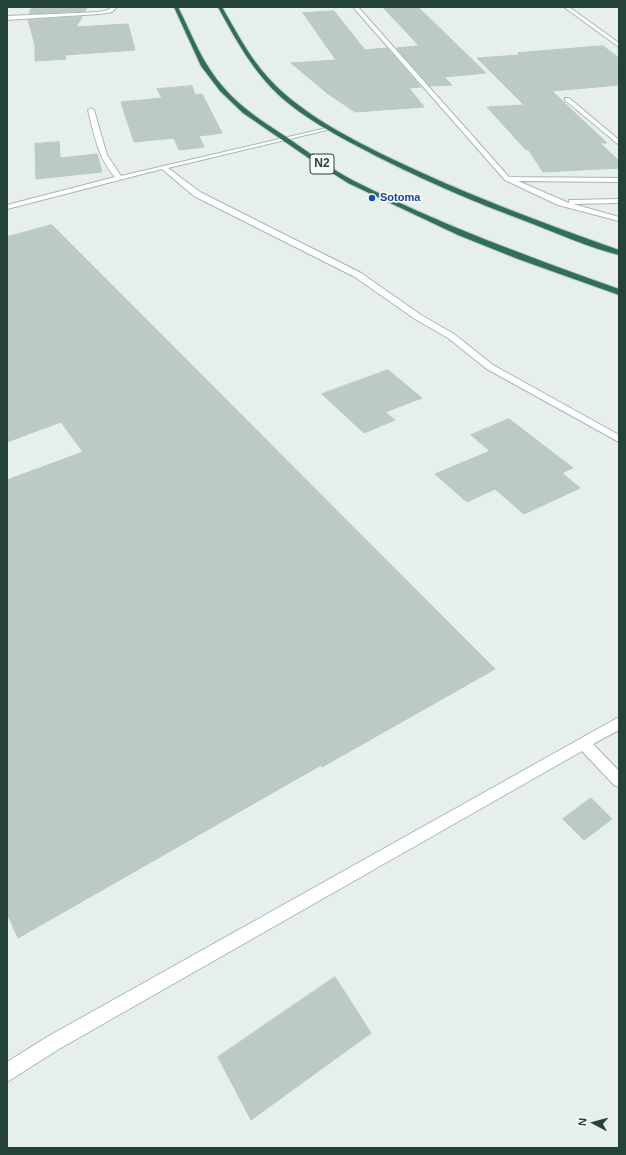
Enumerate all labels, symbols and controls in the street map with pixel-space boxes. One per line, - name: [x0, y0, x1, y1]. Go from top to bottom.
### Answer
- road number: N2: [310, 154, 334, 174]
- place label: Sotoma: [380, 191, 420, 205]
- marker: Sotoma: [367, 193, 377, 203]
- north arrow: [574, 1103, 614, 1143]
- text: N: [576, 1117, 588, 1126]

